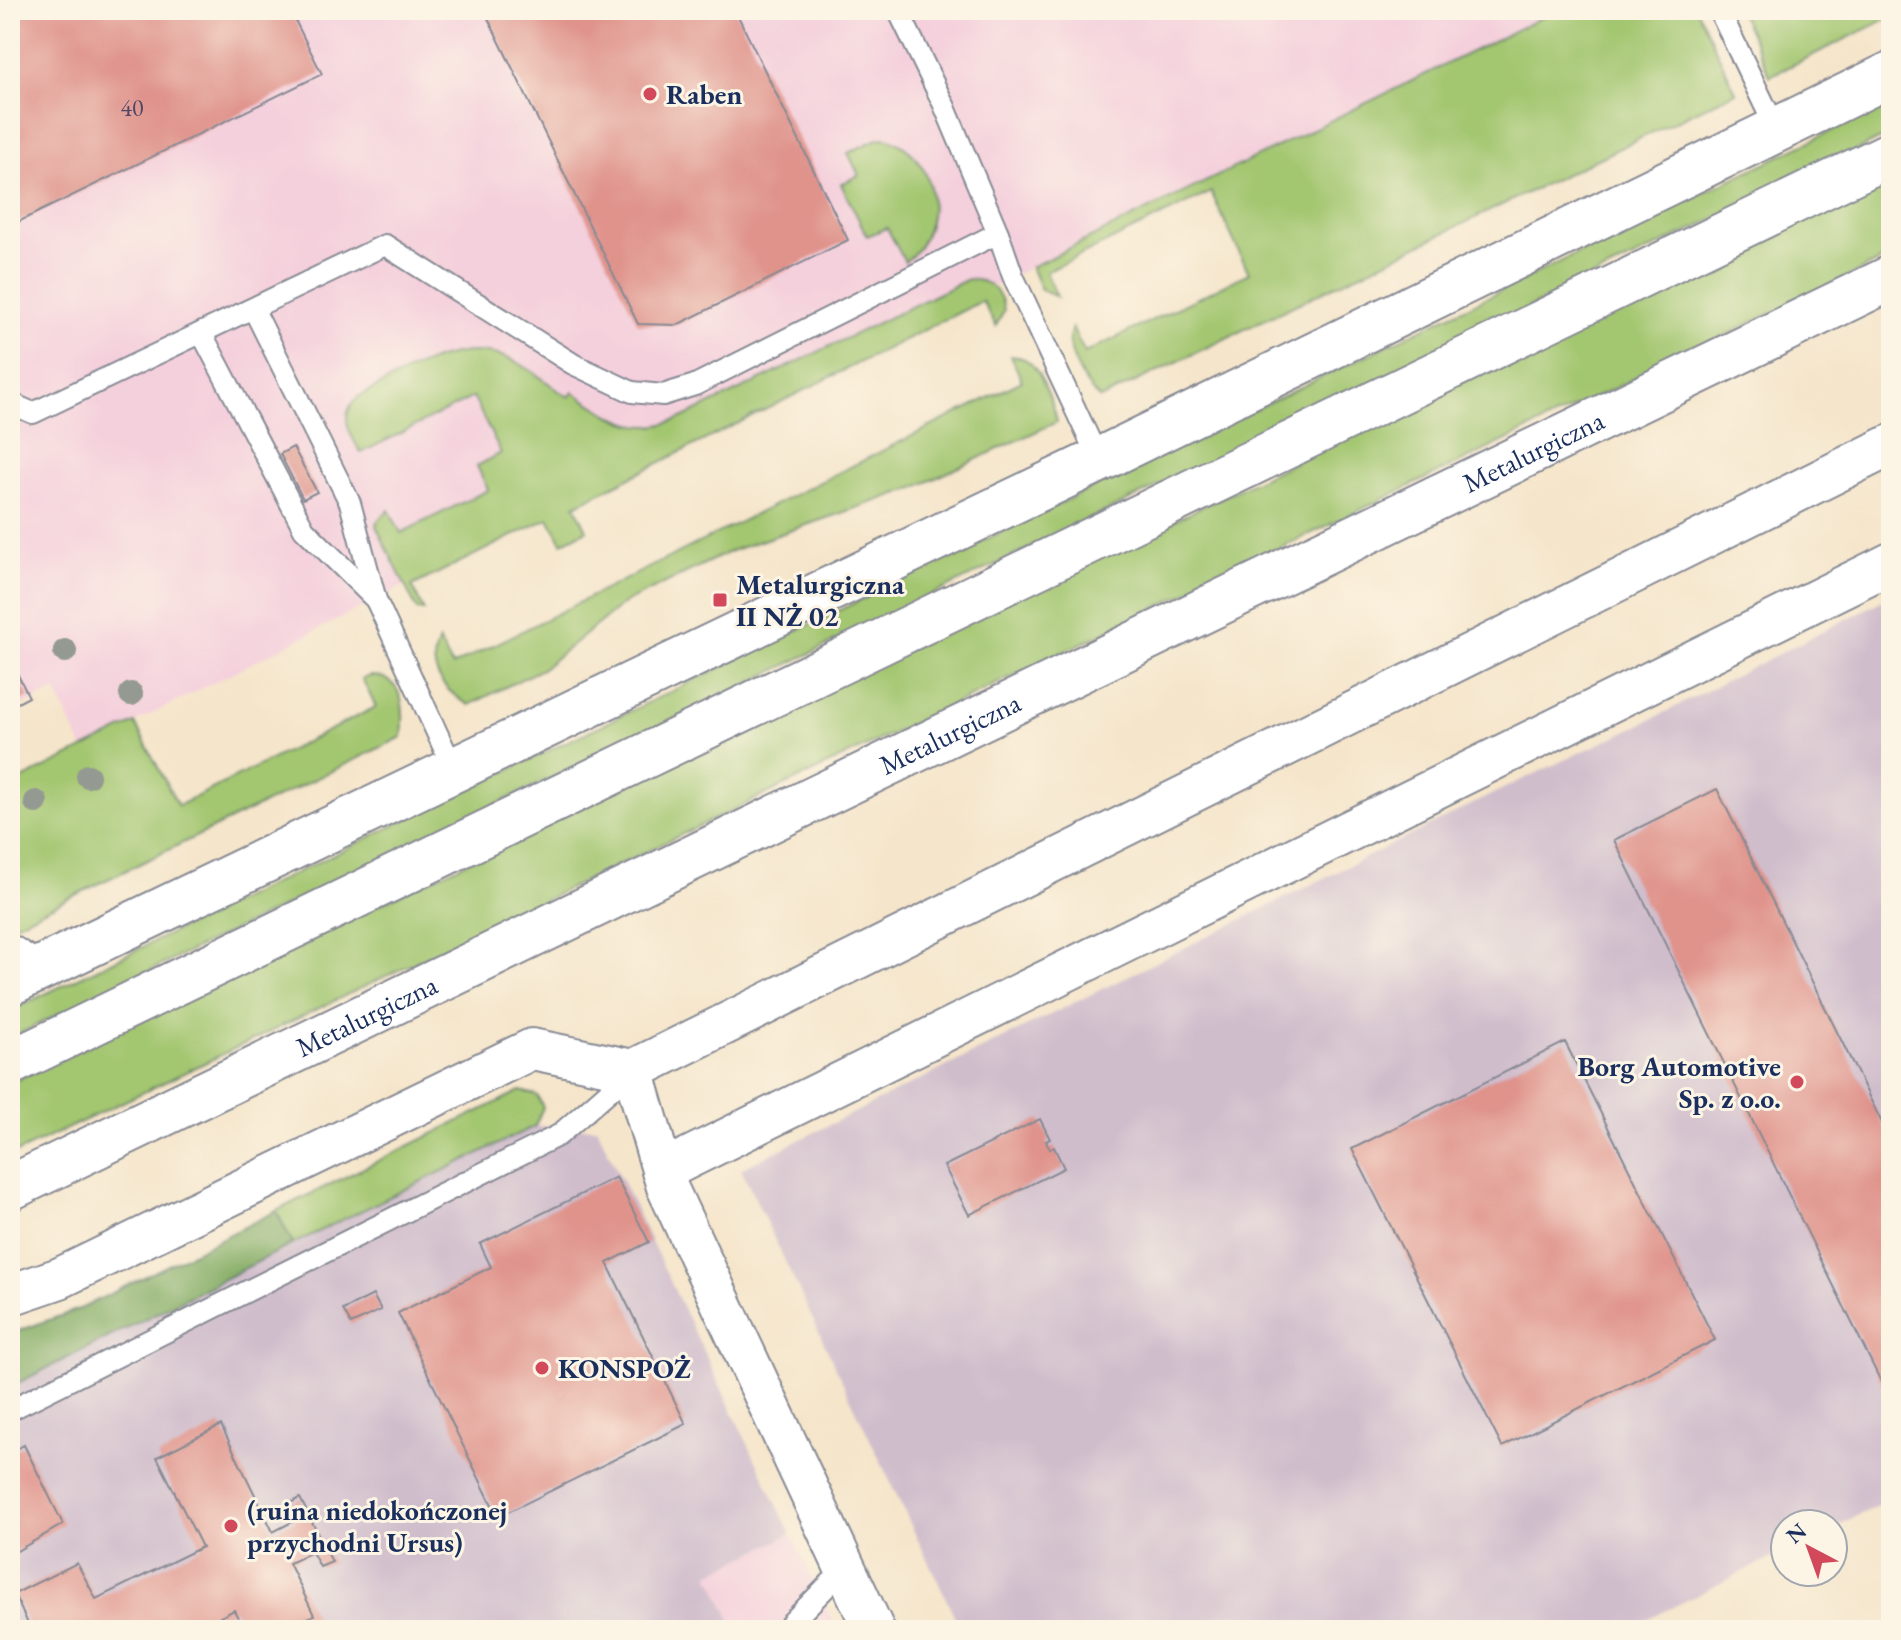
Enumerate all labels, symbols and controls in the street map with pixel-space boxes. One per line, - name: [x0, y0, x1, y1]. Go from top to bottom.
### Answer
- place label: Raben: [666, 76, 742, 112]
- marker: Raben: [641, 85, 659, 103]
- house number: 40: [120, 92, 144, 123]
- street label: Metalurgiczna: [1457, 401, 1610, 501]
- place label: Metalurgiczna II NŻ 02: [736, 566, 905, 634]
- marker: Metalurgiczna II NŻ 02: [711, 591, 729, 609]
- street label: Metalurgiczna: [873, 684, 1027, 783]
- street label: Metalurgiczna: [290, 966, 444, 1065]
- place label: Borg Automotive Sp. z o.o.: [1577, 1048, 1781, 1116]
- marker: Borg Automotive Sp. z o.o.: [1788, 1073, 1806, 1091]
- place label: KONSPOŻ: [558, 1350, 691, 1386]
- marker: KONSPOŻ: [533, 1359, 551, 1377]
- place label: (ruina niedokończonej przychodni Ursus): [247, 1492, 507, 1560]
- north arrow: [1769, 1508, 1849, 1588]
- text: N: [1780, 1516, 1813, 1550]
- marker: (ruina niedokończonej przychodni Ursus): [222, 1517, 240, 1535]

